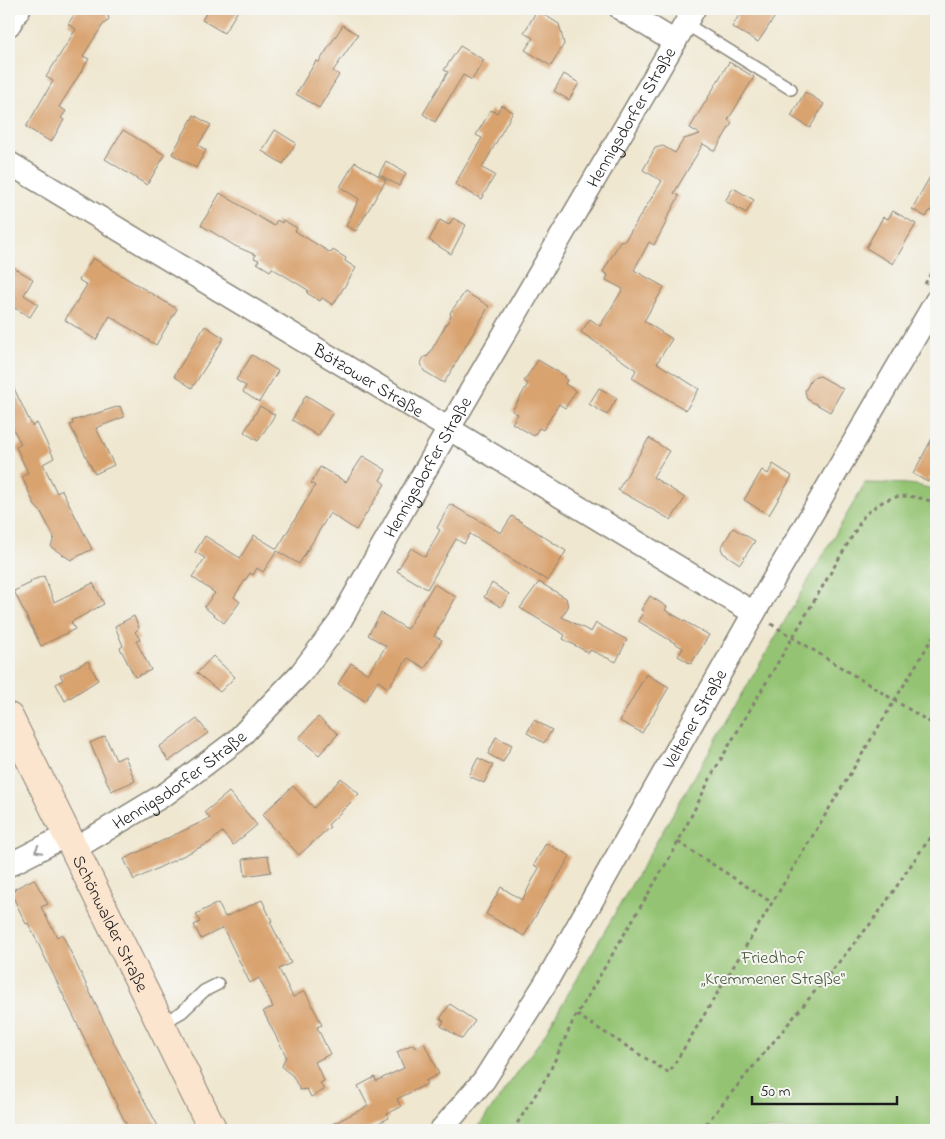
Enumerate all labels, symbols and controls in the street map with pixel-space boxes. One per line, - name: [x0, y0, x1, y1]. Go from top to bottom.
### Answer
- street label: Hennigsdorfer Straße: [581, 42, 684, 193]
- street label: Bötzower Straße: [306, 338, 428, 426]
- street label: Hennigsdorfer Straße: [378, 392, 480, 544]
- street label: Veltener Straße: [657, 664, 735, 776]
- street label: Hennigsdorfer Straße: [108, 725, 255, 838]
- one-way arrow: [34, 844, 43, 854]
- street label: Schönwalder Straße: [64, 851, 154, 998]
- park label: Friedhof „Kremmener Straße“: [701, 946, 845, 993]
- scale bar: [752, 1074, 898, 1106]
- text: 50 m: [760, 1081, 791, 1103]

